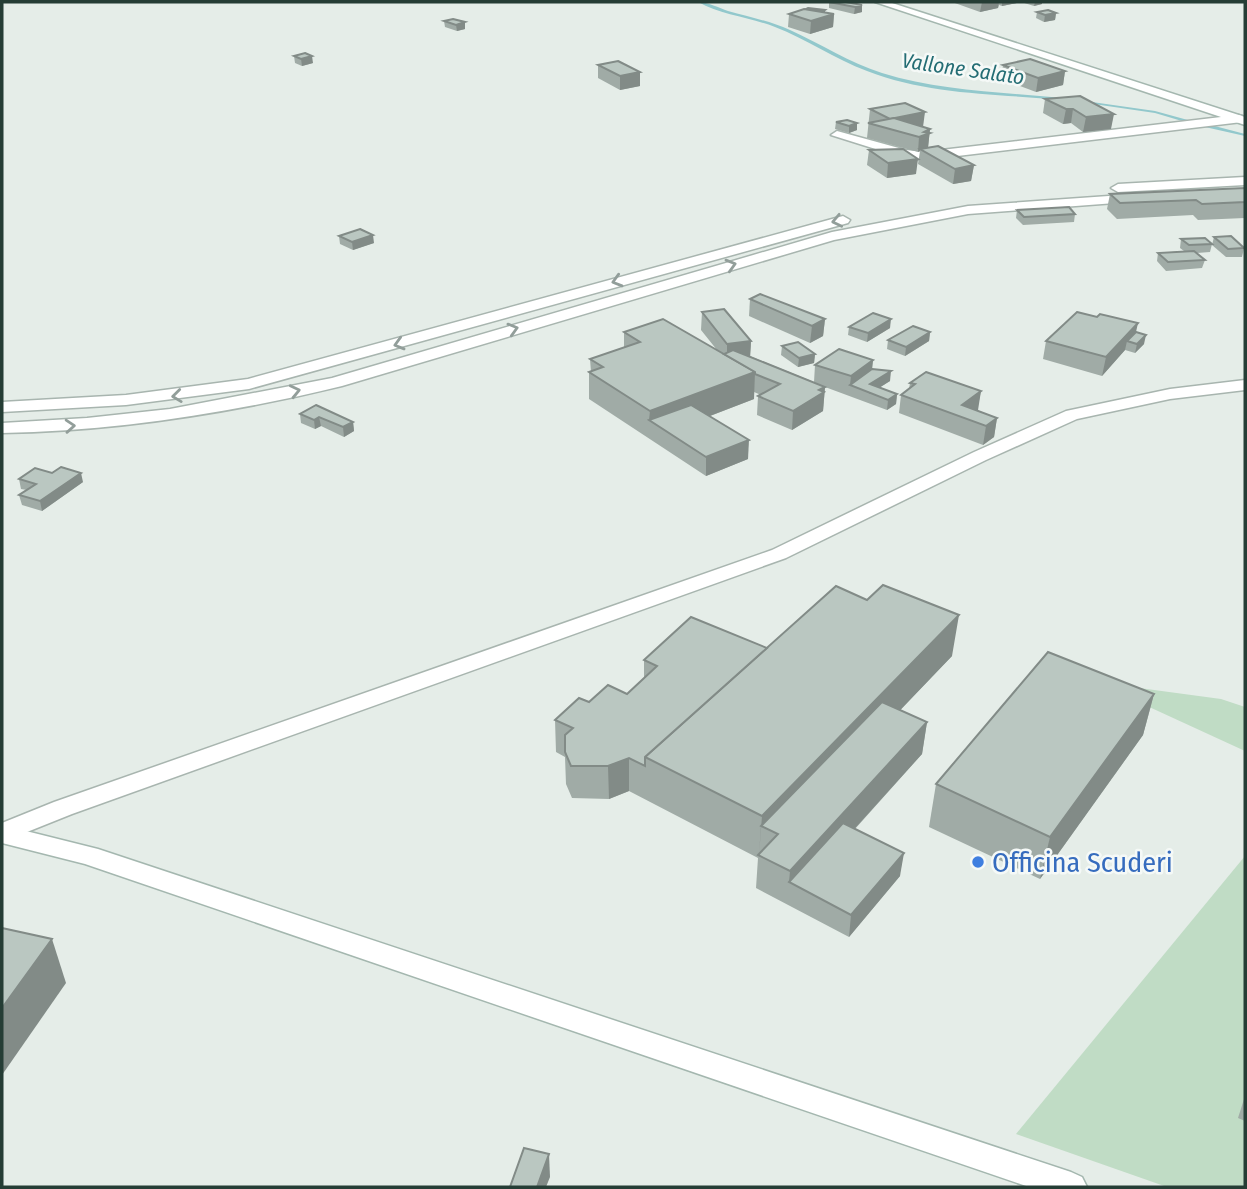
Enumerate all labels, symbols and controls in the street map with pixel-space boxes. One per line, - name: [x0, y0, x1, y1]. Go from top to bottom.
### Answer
- water label: Vallone Salato: [900, 48, 1026, 90]
- one-way arrow: [831, 213, 843, 228]
- one-way arrow: [725, 258, 737, 273]
- one-way arrow: [612, 273, 624, 288]
- one-way arrow: [507, 323, 519, 338]
- one-way arrow: [393, 336, 405, 350]
- one-way arrow: [288, 385, 300, 400]
- one-way arrow: [171, 388, 183, 403]
- one-way arrow: [65, 419, 76, 434]
- place label: Officina Scuderi: [992, 846, 1173, 879]
- marker: Officina Scuderi: [970, 854, 986, 870]

